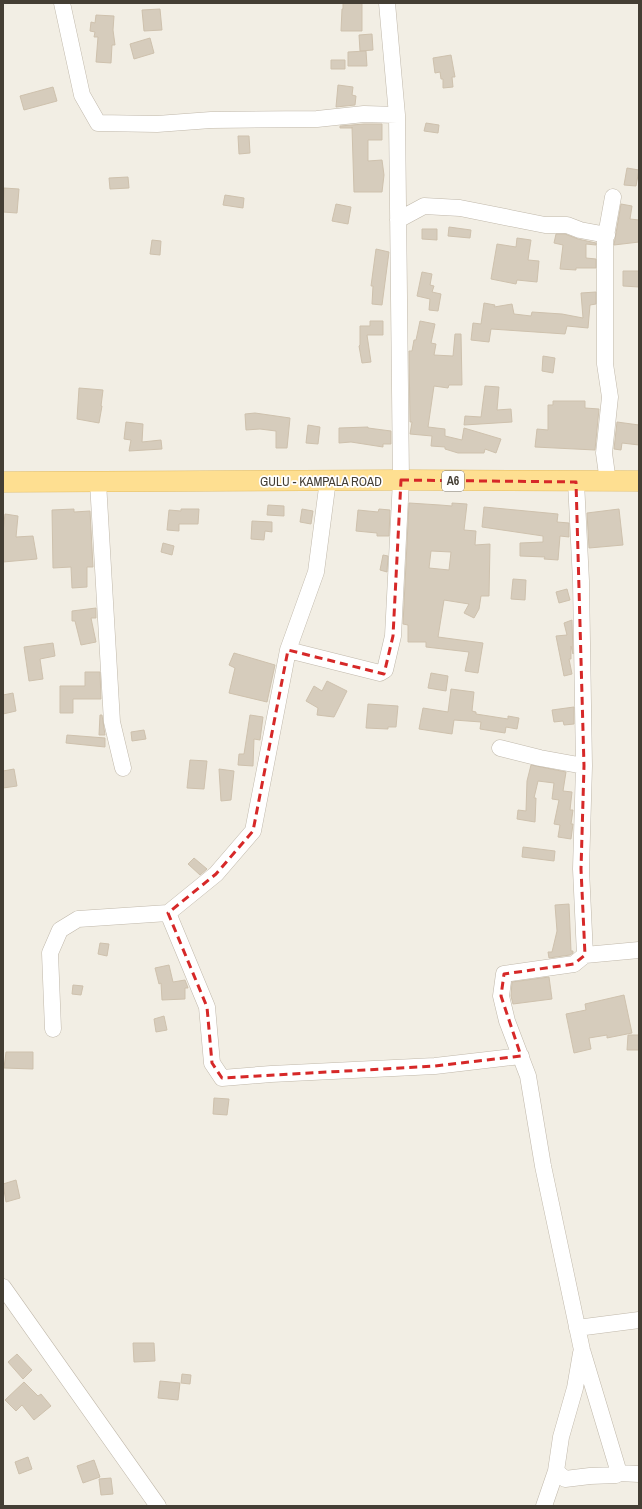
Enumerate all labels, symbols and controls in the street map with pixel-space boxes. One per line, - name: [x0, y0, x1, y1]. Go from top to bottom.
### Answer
- road number: A6: [442, 471, 464, 491]
- street label: GULU - KAMPALA ROAD: [260, 473, 382, 490]

